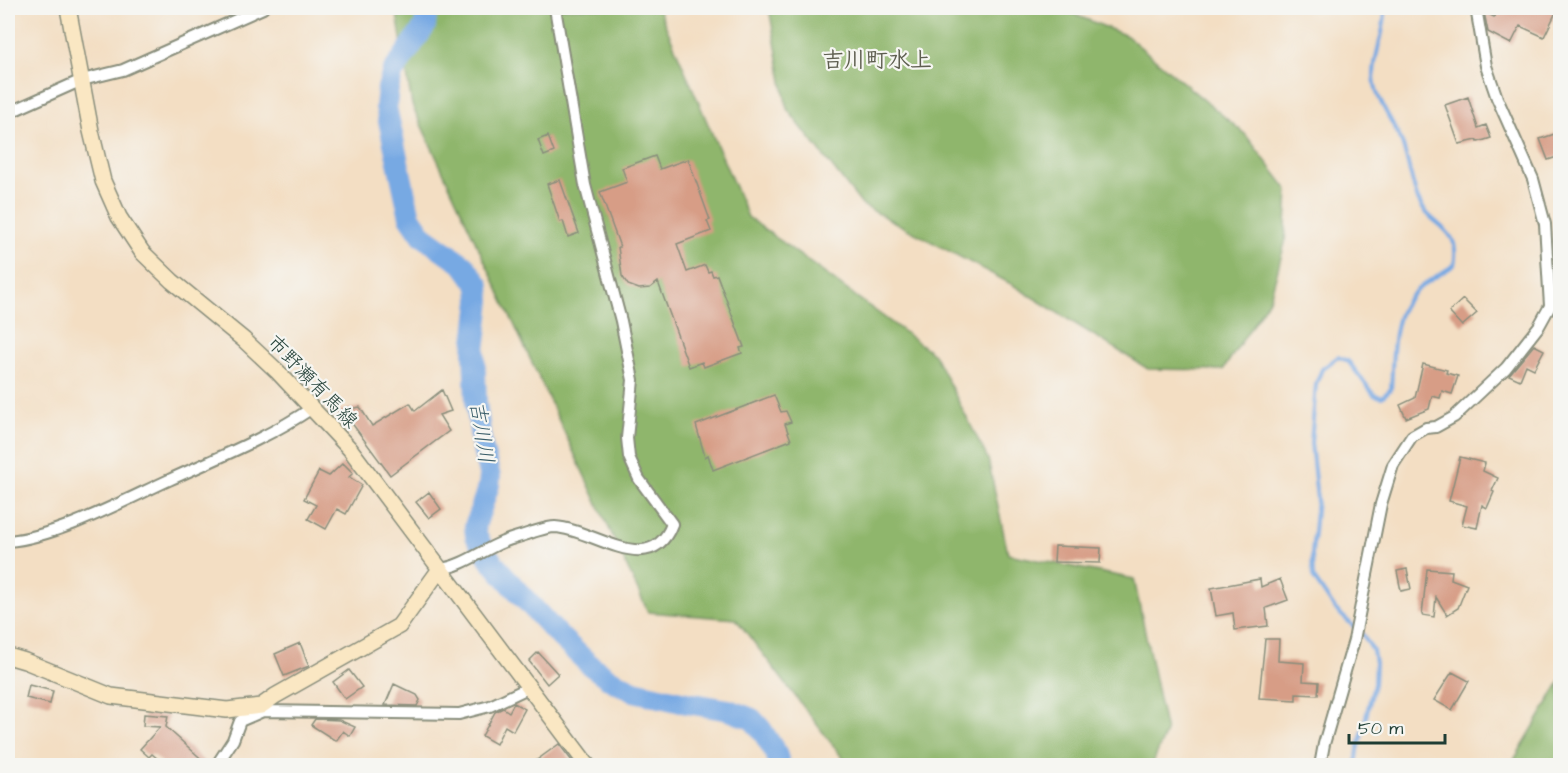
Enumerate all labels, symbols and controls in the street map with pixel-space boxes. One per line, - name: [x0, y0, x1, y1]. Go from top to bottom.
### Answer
- district label: 吉川町水上: [822, 45, 932, 76]
- street label: 市野瀬有馬線: [261, 329, 364, 435]
- water label: 吉川川: [462, 399, 501, 465]
- scale bar: [1349, 707, 1445, 745]
- text: 50 m: [1358, 716, 1403, 741]

